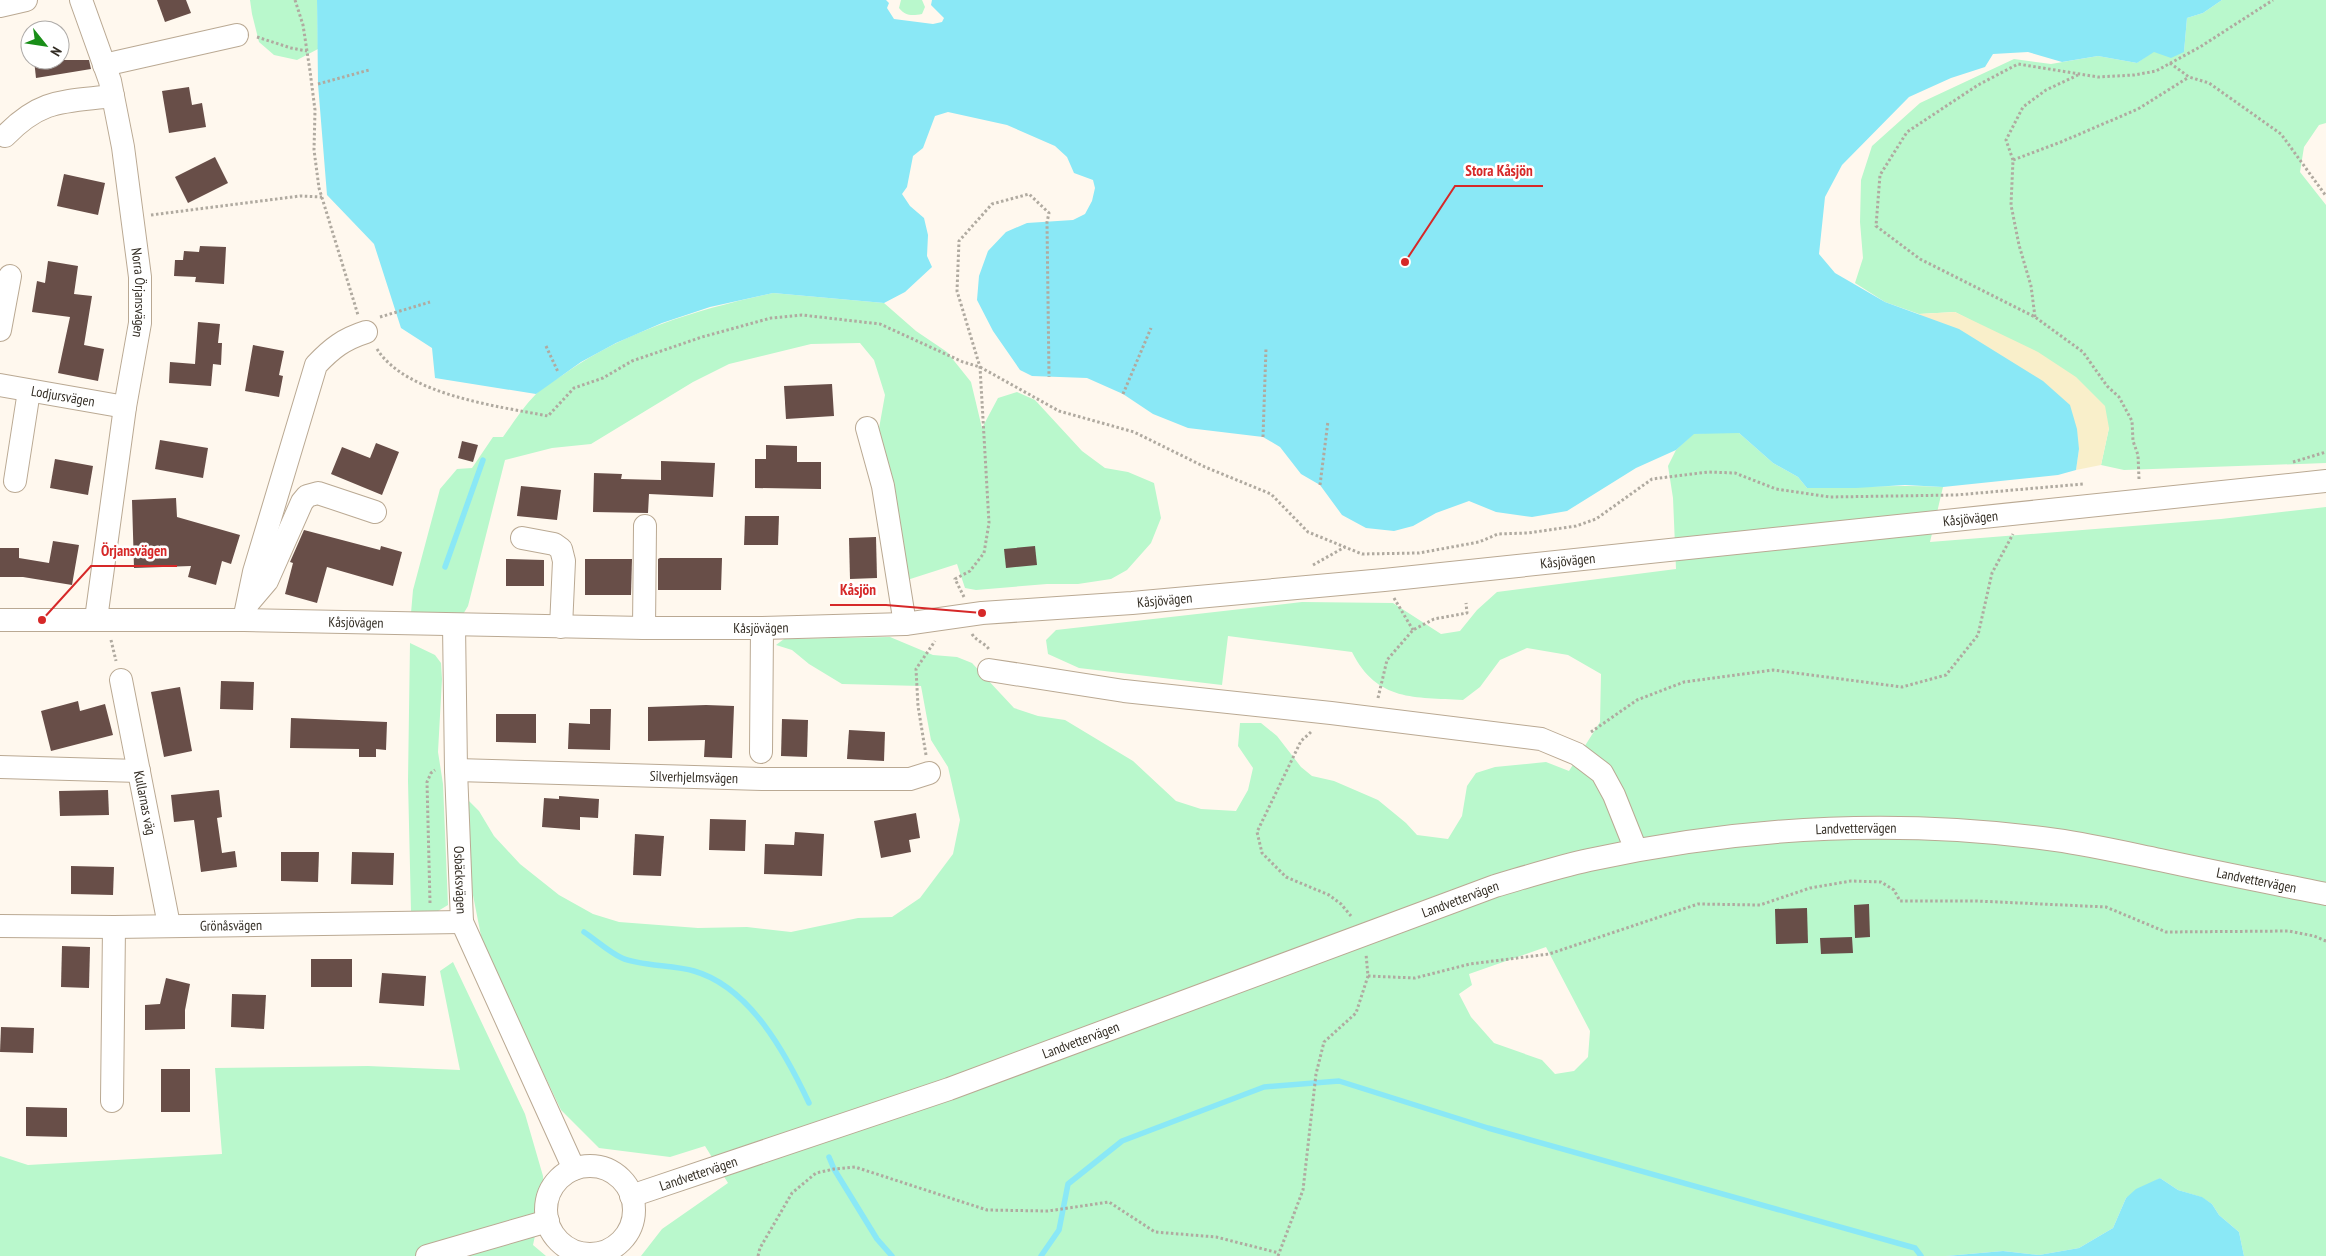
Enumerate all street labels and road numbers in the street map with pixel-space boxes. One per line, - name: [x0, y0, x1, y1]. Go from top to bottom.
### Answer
- street label: Norra Örjansvägen: [127, 247, 149, 339]
- street label: Lodjursvägen: [30, 382, 96, 411]
- street label: Kåsjövägen: [1942, 507, 1999, 530]
- street label: Kåsjövägen: [1539, 549, 1596, 573]
- street label: Kåsjövägen: [1136, 589, 1193, 611]
- street label: Kåsjövägen: [328, 613, 384, 632]
- street label: Kåsjövägen: [733, 618, 789, 637]
- street label: Silverhjelmsvägen: [649, 767, 738, 787]
- street label: Kullarnas väg: [130, 769, 160, 836]
- street label: Landvettervägen: [1815, 819, 1897, 838]
- street label: Osbäcksvägen: [450, 845, 471, 914]
- street label: Landvettervägen: [2215, 863, 2298, 897]
- street label: Landvettervägen: [1419, 876, 1501, 921]
- street label: Grönåsvägen: [200, 916, 262, 935]
- street label: Landvettervägen: [1040, 1017, 1122, 1063]
- street label: Landvettervägen: [657, 1152, 740, 1195]

